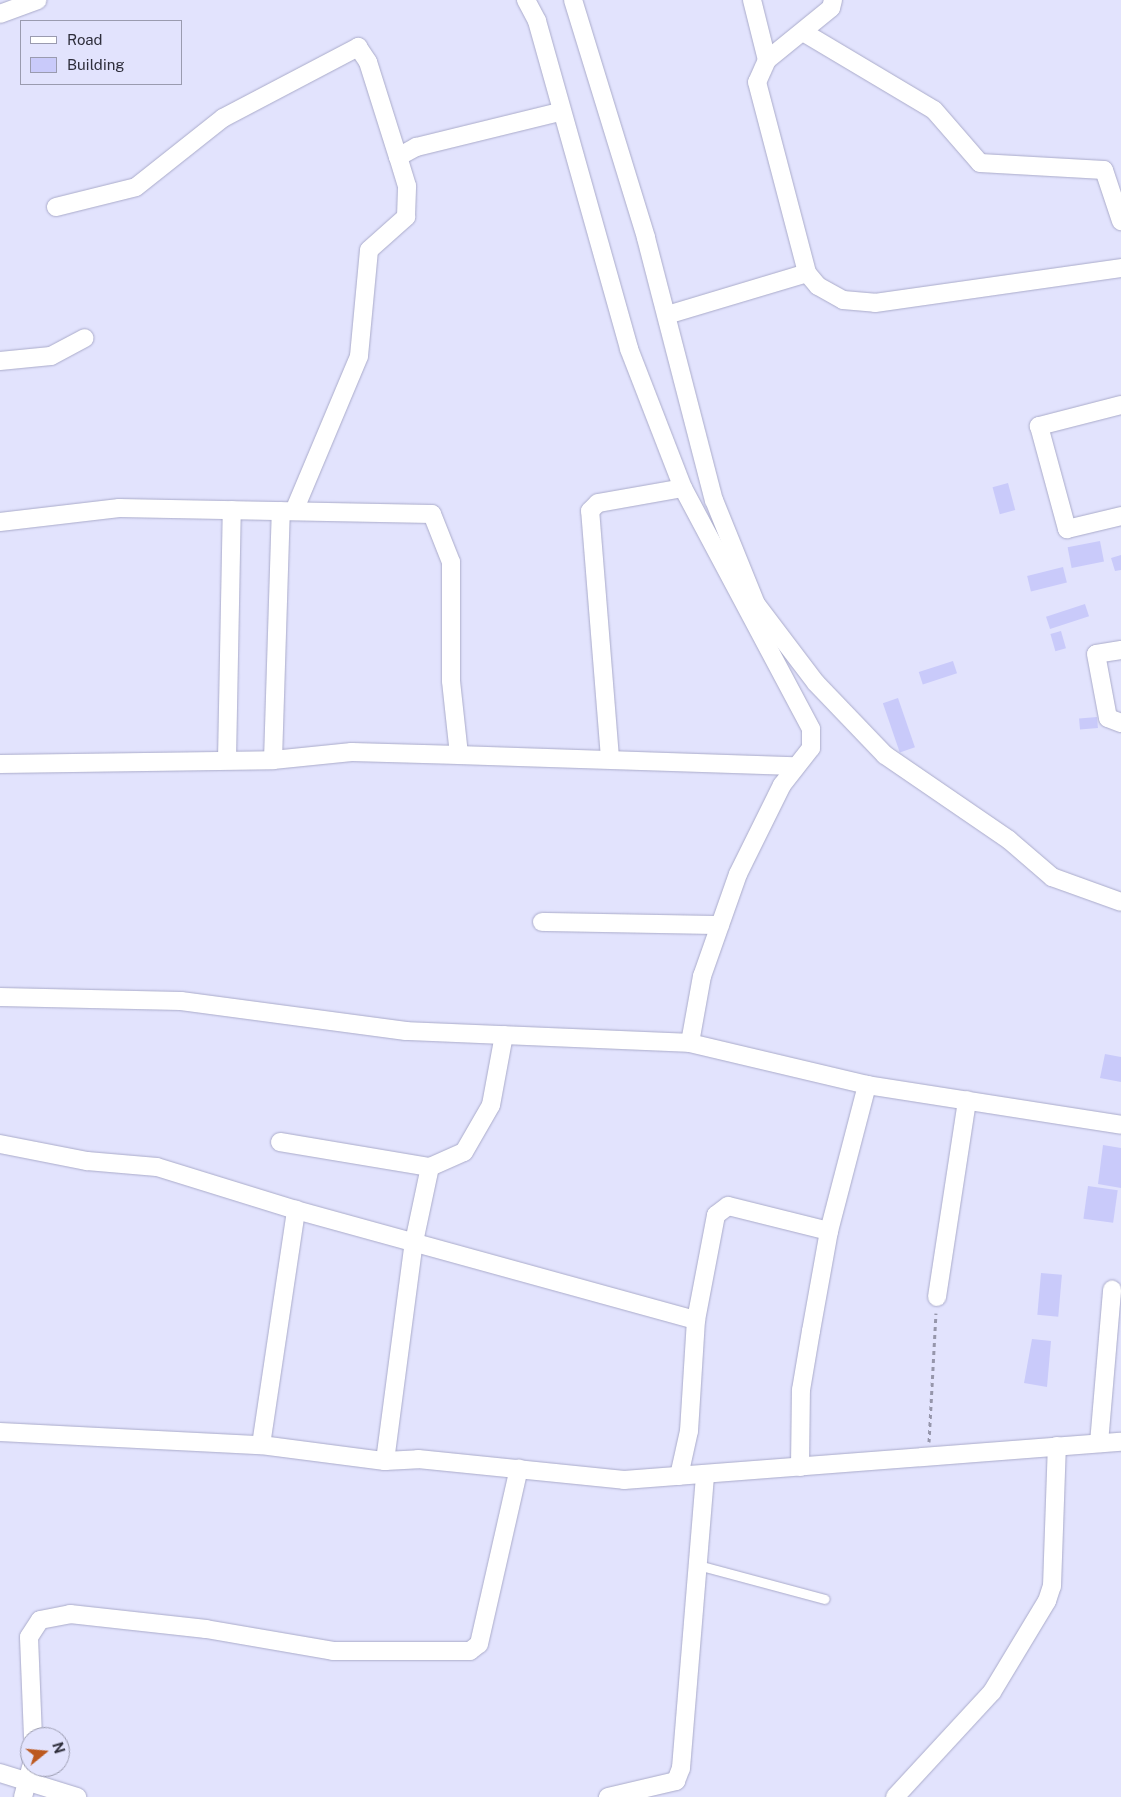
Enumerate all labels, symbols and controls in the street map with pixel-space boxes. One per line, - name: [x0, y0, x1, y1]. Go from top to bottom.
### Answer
- legend: [20, 20, 182, 85]
- text: Road: [67, 31, 103, 48]
- text: Building: [67, 56, 125, 73]
- north arrow: [20, 1727, 70, 1777]
- text: N: [49, 1740, 68, 1755]

